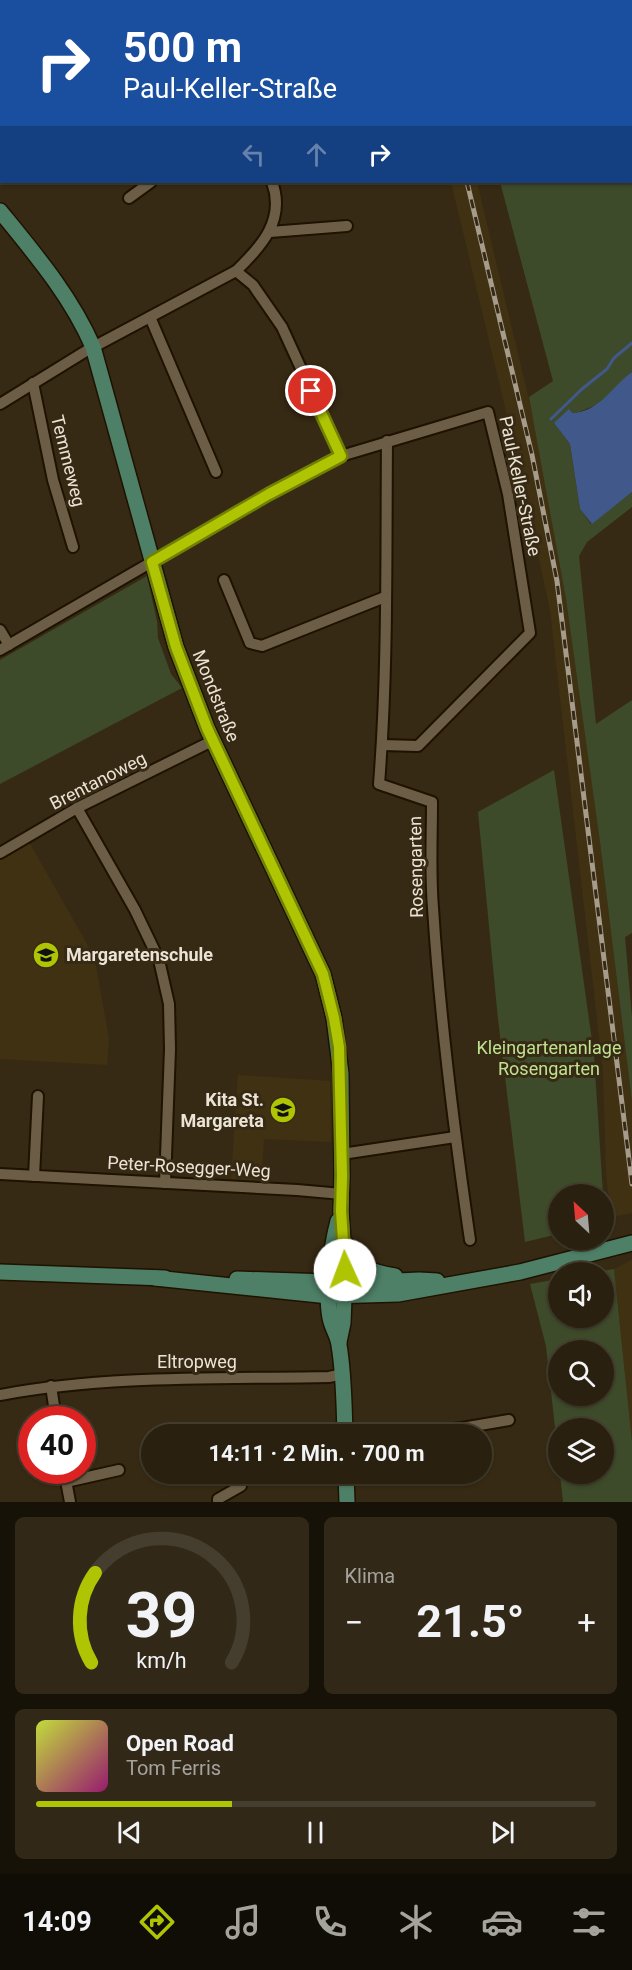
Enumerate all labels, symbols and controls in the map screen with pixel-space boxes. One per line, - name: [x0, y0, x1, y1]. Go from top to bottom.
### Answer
- text: 500 m: [123, 23, 242, 72]
- icon: right: [24, 24, 102, 102]
- text: Paul-Keller-Straße: [123, 73, 337, 105]
- icon: left: [237, 138, 270, 171]
- icon: ahead: [300, 138, 333, 171]
- icon: right: [363, 138, 396, 171]
- pin: [285, 365, 336, 416]
- icon: arrive: [294, 374, 327, 407]
- street label: Temmeweg: [47, 413, 90, 509]
- street label: Paul-Keller-Straße: [495, 414, 546, 558]
- street label: Mondstraße: [189, 647, 244, 745]
- street label: Brentanoweg: [46, 747, 150, 814]
- street label: Rosengarten: [404, 816, 427, 918]
- school or university icon: Margaretenschule: [31, 940, 61, 970]
- place label: Margaretenschule: [66, 944, 213, 965]
- park label: Kleingartenanlage Rosengarten: [477, 1037, 621, 1079]
- place label: Kita St. Margareta: [180, 1089, 264, 1131]
- school or university icon: Kita St. Margareta: [268, 1095, 298, 1125]
- street label: Peter-Rosegger-Weg: [107, 1152, 271, 1181]
- north arrow: [548, 1184, 614, 1250]
- map controls: [548, 1184, 614, 1484]
- position arrow: [313, 1238, 377, 1302]
- button: sound: [548, 1262, 614, 1328]
- button: search: [548, 1340, 614, 1406]
- street label: Eltropweg: [157, 1351, 237, 1372]
- speed limit sign: 40: [18, 1406, 96, 1484]
- button: layers: [548, 1418, 614, 1484]
- text: 14:11 · 2 Min. · 700 m: [208, 1441, 425, 1466]
- text: Klima: [345, 1564, 395, 1588]
- text: 39: [126, 1579, 198, 1652]
- text: 21.5°: [416, 1595, 524, 1648]
- text: −: [345, 1603, 363, 1642]
- text: +: [577, 1603, 596, 1642]
- text: km/h: [137, 1648, 187, 1673]
- text: Open Road: [126, 1731, 234, 1756]
- text: Tom Ferris: [126, 1756, 221, 1780]
- icon: previous: [113, 1816, 146, 1849]
- icon: pause: [299, 1816, 332, 1849]
- icon: next: [486, 1816, 519, 1849]
- icon: directions: [136, 1901, 178, 1943]
- icon: music: [222, 1901, 264, 1943]
- icon: phone: [309, 1901, 351, 1943]
- icon: climate: [395, 1901, 437, 1943]
- icon: car: [481, 1901, 523, 1943]
- icon: filters: [568, 1901, 610, 1943]
- text: 14:09: [22, 1906, 92, 1938]

